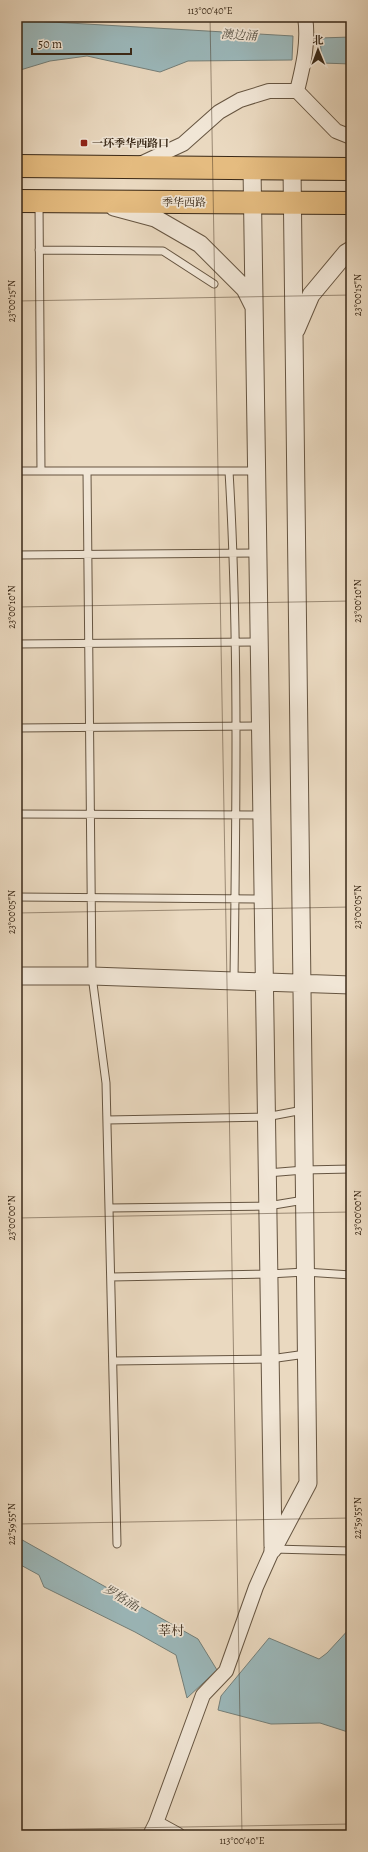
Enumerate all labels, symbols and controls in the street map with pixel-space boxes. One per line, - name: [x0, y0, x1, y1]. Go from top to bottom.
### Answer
- text: 113°00'40"E: [187, 4, 233, 17]
- water label: 澳边涌: [221, 26, 259, 44]
- scale bar: [32, 30, 131, 56]
- north arrow: [298, 30, 338, 70]
- text: 北: [312, 33, 323, 48]
- text: 50 m: [38, 36, 62, 52]
- place label: 一环季华西路口: [92, 136, 169, 151]
- marker: 一环季华西路口: [79, 138, 89, 148]
- street label: 季华西路: [162, 195, 206, 210]
- text: 23°00'15"N: [351, 274, 364, 316]
- text: 23°00'15"N: [5, 280, 18, 322]
- text: 23°00'10"N: [351, 579, 364, 623]
- text: 23°00'10"N: [5, 585, 18, 629]
- text: 23°00'05"N: [351, 885, 364, 929]
- text: 23°00'05"N: [5, 890, 18, 934]
- text: 23°00'00"N: [351, 1190, 364, 1236]
- text: 23°00'00"N: [5, 1195, 18, 1241]
- text: 22°59'55"N: [351, 1497, 364, 1539]
- text: 22°59'55"N: [5, 1503, 18, 1545]
- water label: 罗格涌1: [101, 1581, 143, 1615]
- district label: 莘村: [158, 1622, 184, 1639]
- text: 113°00'40"E: [219, 1834, 265, 1847]

